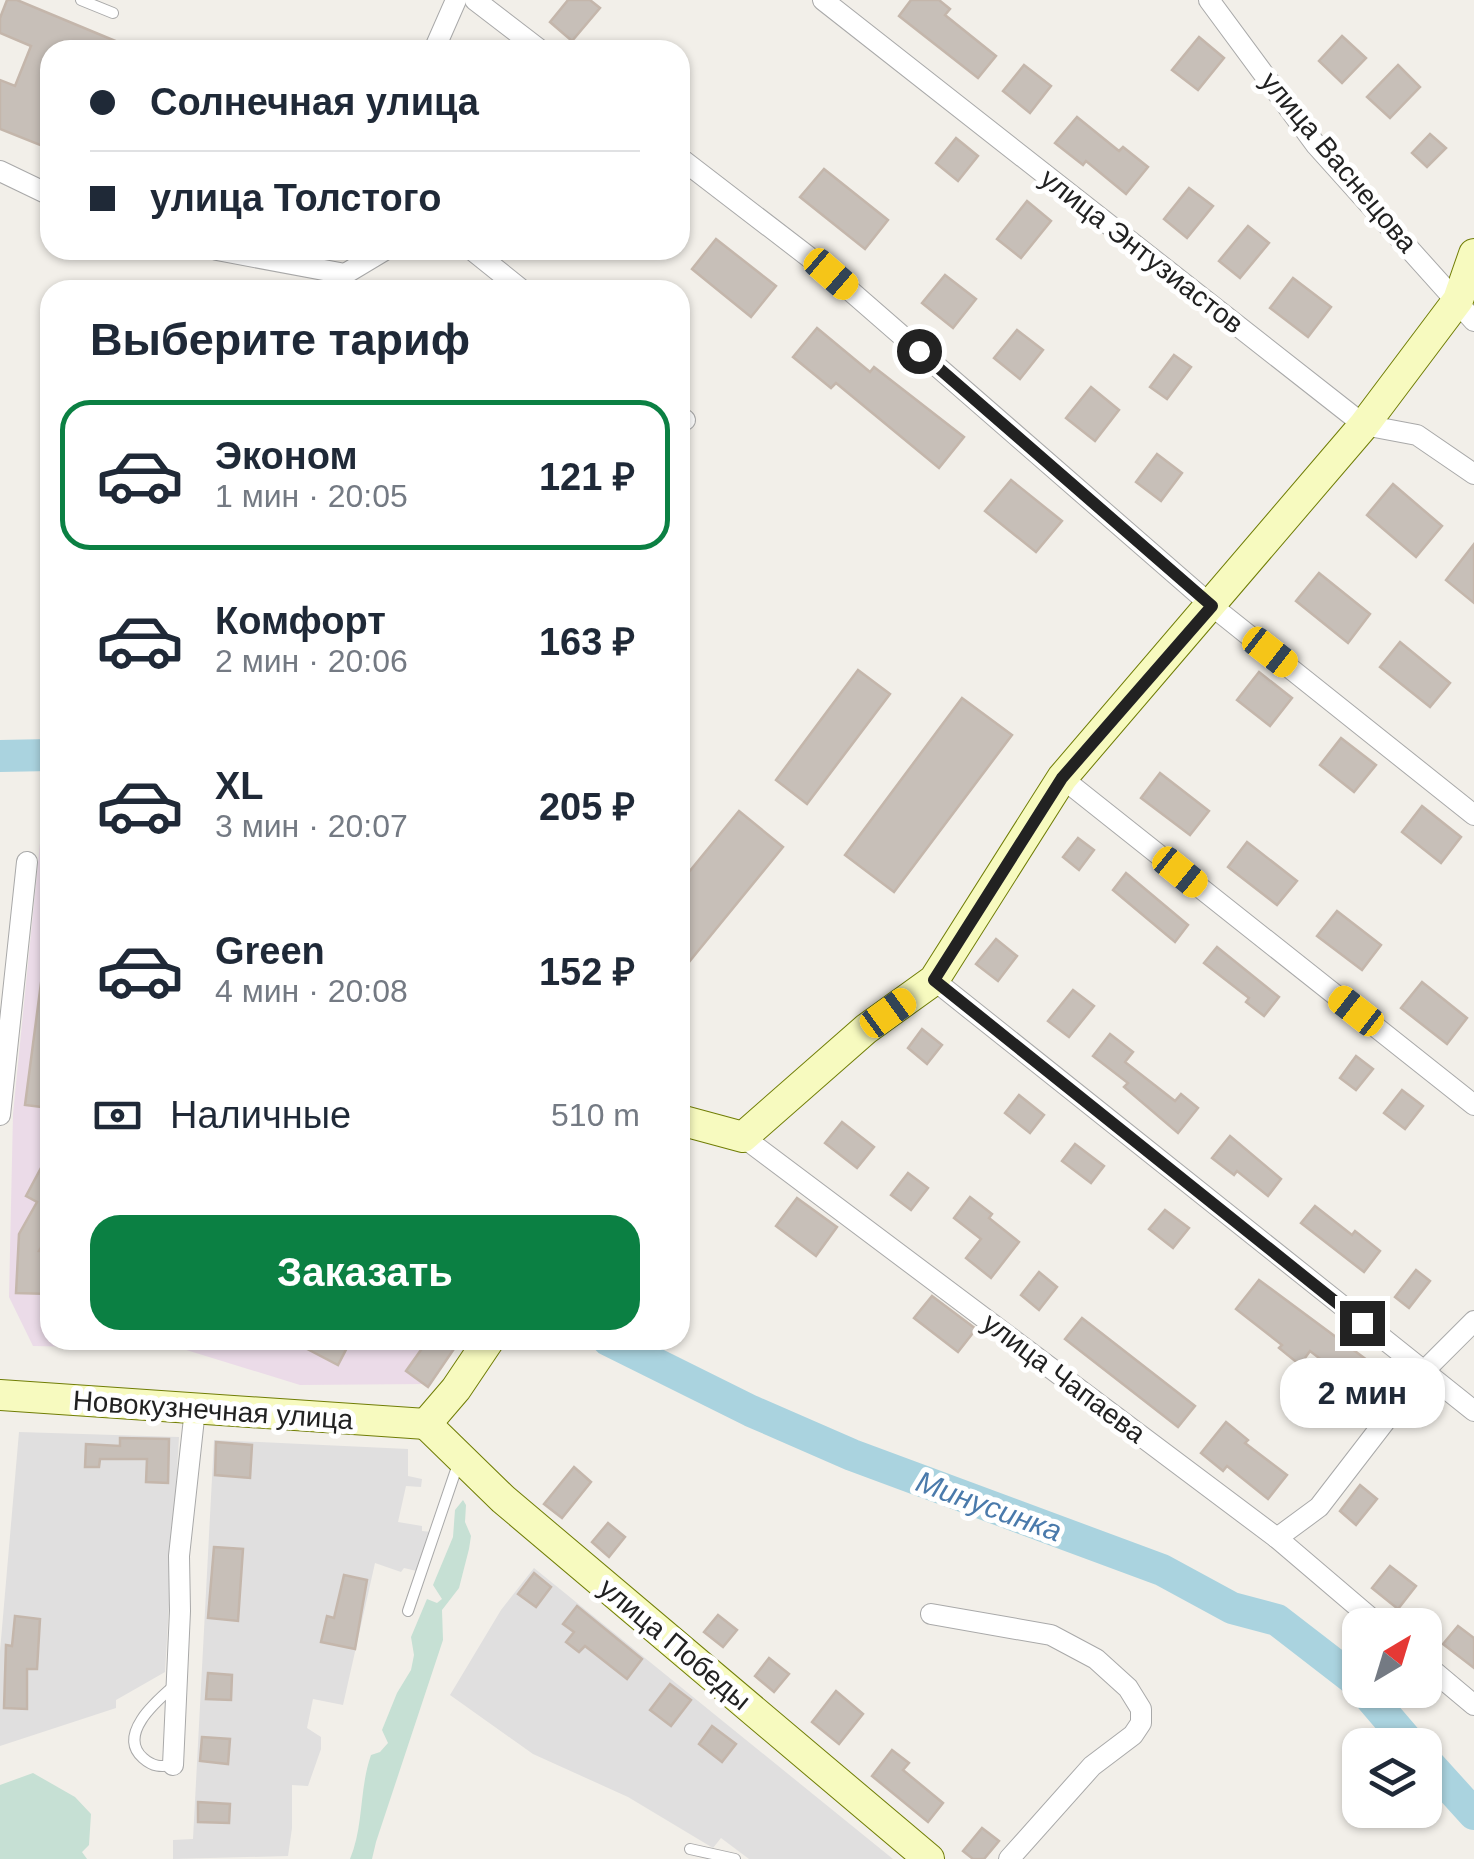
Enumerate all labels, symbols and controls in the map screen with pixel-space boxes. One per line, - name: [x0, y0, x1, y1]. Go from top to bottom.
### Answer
- street label: улица Васнецова: [1255, 66, 1424, 259]
- text: Солнечная улица: [150, 81, 479, 123]
- street label: улица Энтузиастов: [1035, 162, 1249, 340]
- text: улица Толстого: [150, 177, 441, 219]
- car: [799, 243, 863, 305]
- text: Выберите тариф: [90, 314, 470, 365]
- route start: [897, 329, 942, 374]
- icon: car: [95, 430, 185, 520]
- text: Эконом: [215, 435, 358, 477]
- text: 121 ₽: [539, 456, 635, 498]
- text: 1 мин · 20:05: [215, 478, 408, 514]
- icon: car: [95, 595, 185, 685]
- text: Комфорт: [215, 600, 386, 642]
- text: 163 ₽: [539, 621, 635, 663]
- car: [1237, 622, 1303, 682]
- text: 2 мин · 20:06: [215, 643, 408, 679]
- icon: car: [95, 760, 185, 850]
- text: XL: [215, 765, 264, 807]
- text: 205 ₽: [539, 786, 635, 828]
- text: 3 мин · 20:07: [215, 808, 408, 844]
- car: [1147, 841, 1213, 903]
- icon: car: [95, 925, 185, 1015]
- text: Green: [215, 930, 325, 972]
- text: 152 ₽: [539, 951, 635, 993]
- text: 4 мин · 20:08: [215, 973, 408, 1009]
- car: [1323, 981, 1389, 1041]
- car: [855, 983, 921, 1043]
- icon: cash: [90, 1088, 145, 1143]
- text: Наличные: [170, 1094, 351, 1136]
- text: 510 m: [551, 1097, 640, 1133]
- button: Заказать: [90, 1215, 640, 1330]
- route end: [1340, 1301, 1385, 1346]
- street label: улица Чапаева: [977, 1307, 1152, 1449]
- callout: 2 мин: [1280, 1358, 1444, 1428]
- text: 2 мин: [1318, 1375, 1407, 1411]
- street label: Новокузнечная улица: [72, 1385, 355, 1435]
- water label: Минусинка: [912, 1464, 1066, 1548]
- street label: улица Победы: [593, 1572, 757, 1716]
- north arrow: [1342, 1608, 1442, 1708]
- map controls: [1342, 1608, 1442, 1828]
- button: layers: [1342, 1728, 1442, 1828]

